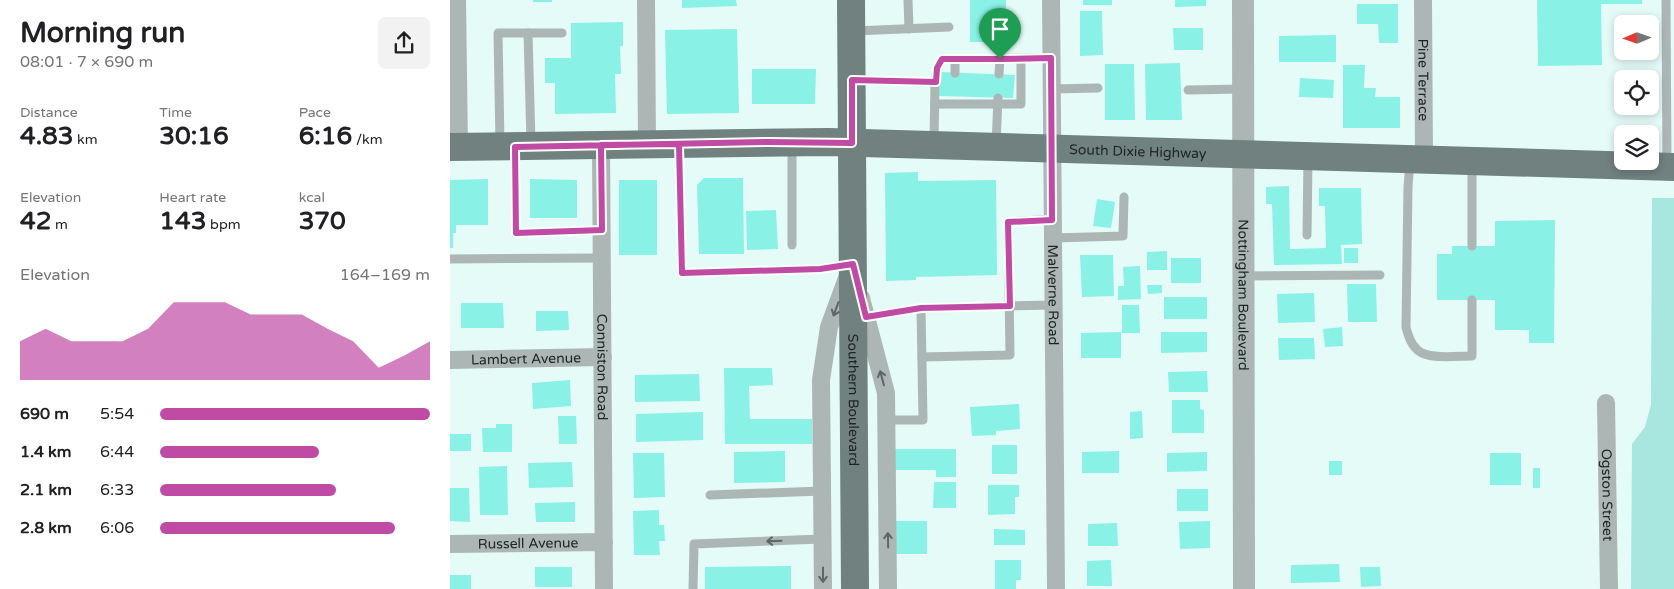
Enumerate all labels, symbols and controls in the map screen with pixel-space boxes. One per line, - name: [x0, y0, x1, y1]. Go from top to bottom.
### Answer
- pin: [979, 8, 1021, 59]
- icon: arrive: [986, 15, 1014, 43]
- north arrow: [1614, 15, 1659, 60]
- map controls: [1614, 15, 1659, 170]
- text: Morning run: [20, 16, 185, 50]
- button: share: [378, 17, 430, 69]
- street label: Pine Terrace: [1415, 39, 1432, 121]
- text: 08:01 · 7 × 690 m: [20, 52, 153, 72]
- button: locate: [1614, 70, 1659, 115]
- text: Distance: [20, 104, 78, 121]
- text: Time: [159, 104, 192, 121]
- text: Pace: [299, 104, 331, 121]
- text: 4.83: [20, 121, 73, 151]
- text: 30:16: [159, 121, 229, 151]
- text: 6:16: [299, 121, 352, 151]
- button: layers: [1614, 125, 1659, 170]
- text: km: [73, 131, 98, 148]
- text: /km: [352, 131, 383, 148]
- street label: South Dixie Highway: [1069, 141, 1207, 162]
- text: Elevation: [20, 189, 81, 206]
- text: Heart rate: [159, 189, 226, 206]
- text: kcal: [299, 189, 325, 206]
- text: 42: [20, 206, 51, 236]
- text: 143: [159, 206, 206, 236]
- text: 370: [299, 206, 346, 236]
- text: m: [51, 216, 68, 233]
- text: bpm: [206, 216, 241, 233]
- street label: Nottingham Boulevard: [1235, 219, 1252, 371]
- street label: Malverne Road: [1045, 244, 1062, 345]
- text: Elevation: [20, 265, 90, 285]
- text: 164–169 m: [340, 265, 430, 285]
- one-way arrow: [831, 301, 840, 317]
- street label: Conniston Road: [594, 314, 611, 420]
- street label: Southern Boulevard: [845, 334, 863, 466]
- street label: Lambert Avenue: [471, 349, 581, 368]
- one-way arrow: [877, 371, 886, 387]
- text: 690 m: [20, 404, 69, 424]
- text: 5:54: [100, 404, 134, 424]
- text: 1.4 km: [20, 442, 72, 462]
- text: 6:44: [100, 442, 134, 462]
- street label: Ogston Street: [1598, 449, 1617, 542]
- text: 2.1 km: [20, 480, 72, 500]
- text: 6:33: [100, 480, 134, 500]
- text: 2.8 km: [20, 518, 72, 538]
- text: 6:06: [100, 518, 134, 538]
- one-way arrow: [883, 533, 892, 549]
- street label: Russell Avenue: [478, 534, 579, 552]
- one-way arrow: [766, 536, 782, 546]
- one-way arrow: [818, 566, 828, 583]

